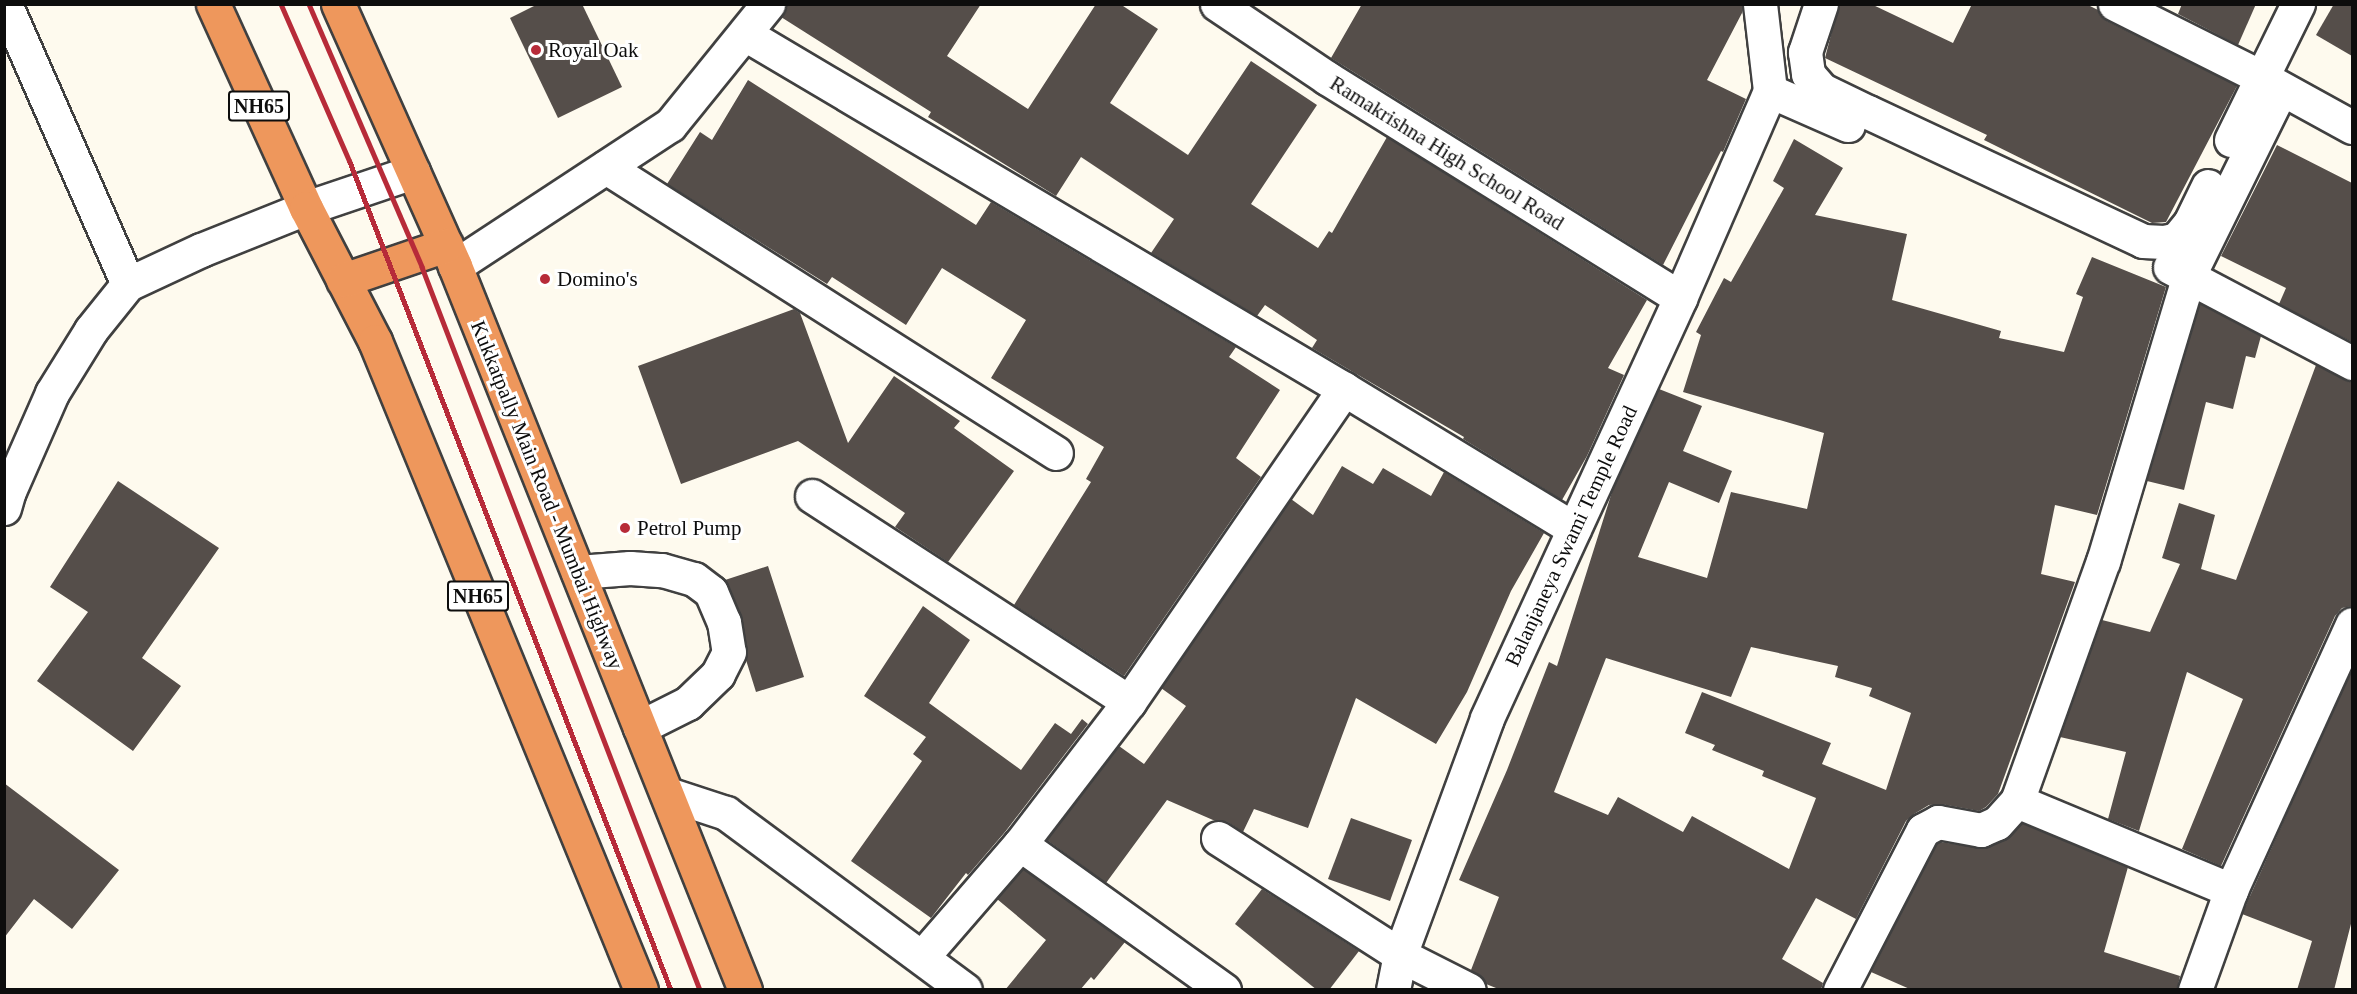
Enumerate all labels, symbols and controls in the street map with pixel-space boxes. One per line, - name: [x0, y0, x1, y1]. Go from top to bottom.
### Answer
- place label: Royal Oak: [548, 37, 638, 63]
- marker: Royal Oak: [529, 43, 543, 57]
- street label: Ramakrishna High School Road: [1325, 70, 1569, 236]
- road number: NH65: [228, 89, 290, 123]
- place label: Domino's: [557, 266, 638, 292]
- marker: Domino's: [538, 272, 552, 286]
- street label: Kukkatpally Main Road - Mumbai Highway: [465, 317, 629, 673]
- street label: Balanjaneya Swami Temple Road: [1499, 402, 1643, 670]
- place label: Petrol Pump: [637, 515, 741, 541]
- marker: Petrol Pump: [618, 521, 632, 535]
- road number: NH65: [446, 579, 510, 613]

